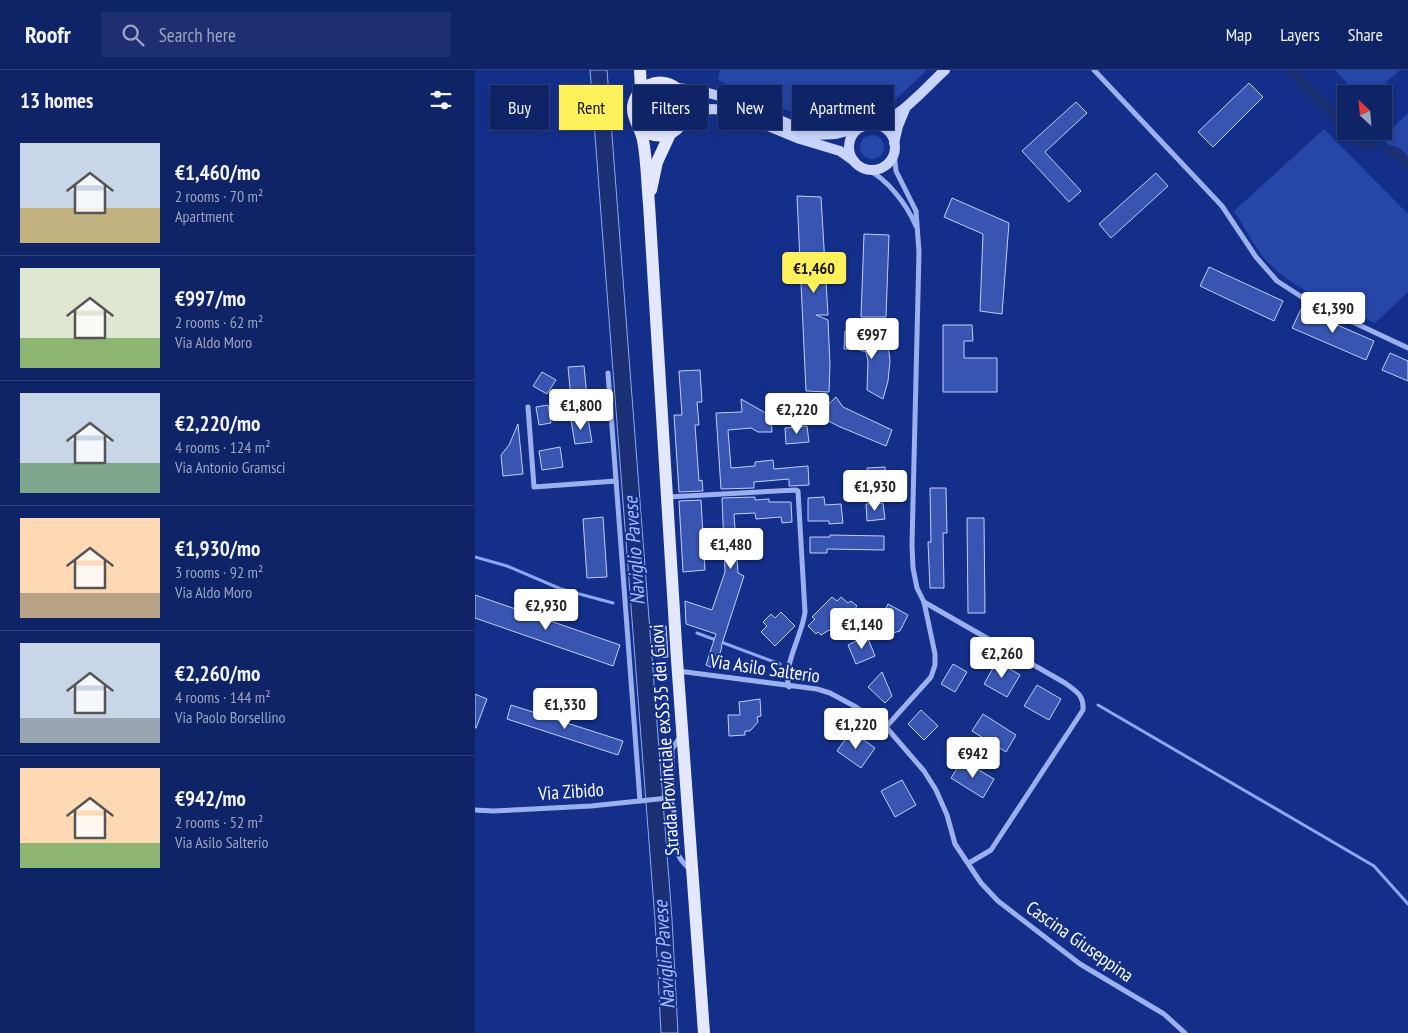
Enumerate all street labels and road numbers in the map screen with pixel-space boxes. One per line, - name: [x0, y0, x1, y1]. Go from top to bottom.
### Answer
- street label: Strada Provinciale exSS35 dei Giovi: [644, 624, 684, 856]
- street label: Via Asilo Salterio: [707, 648, 822, 688]
- street label: Via Zibido: [536, 777, 605, 805]
- street label: Cascina Giuseppina: [1022, 895, 1138, 987]

